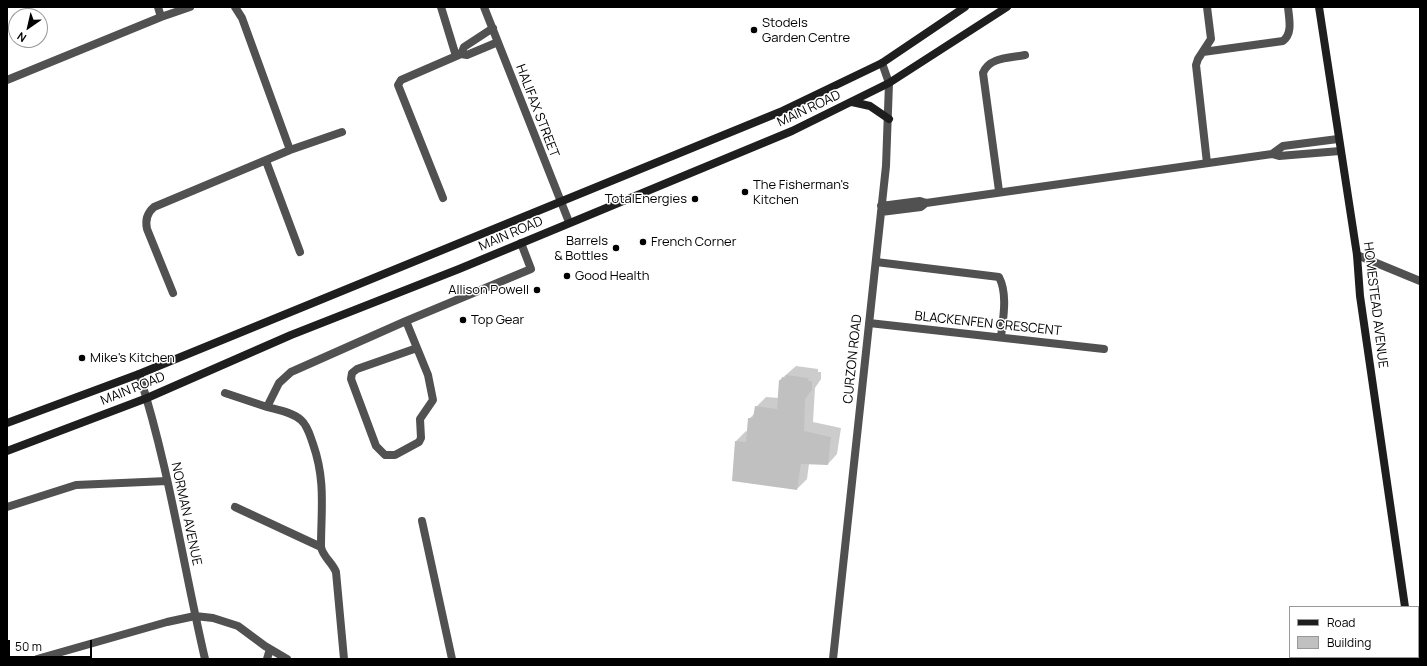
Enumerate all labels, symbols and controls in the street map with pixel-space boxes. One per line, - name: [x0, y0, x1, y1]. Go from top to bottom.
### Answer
- north arrow: [8, 8, 48, 48]
- place label: Stodels Garden Centre: [762, 15, 850, 46]
- marker: Stodels Garden Centre: [749, 25, 759, 35]
- text: N: [14, 29, 29, 46]
- street label: HALIFAX STREET: [512, 62, 562, 160]
- street label: MAIN ROAD: [775, 88, 843, 130]
- place label: The Fisherman's Kitchen: [753, 177, 849, 208]
- marker: The Fisherman's Kitchen: [740, 187, 750, 197]
- place label: TotalEnergies: [605, 191, 687, 207]
- marker: TotalEnergies: [690, 194, 700, 204]
- street label: MAIN ROAD: [477, 214, 545, 254]
- place label: Barrels & Bottles: [554, 233, 608, 264]
- place label: French Corner: [651, 234, 736, 250]
- marker: French Corner: [638, 237, 648, 247]
- street label: HOMESTEAD AVENUE: [1360, 241, 1390, 369]
- marker: Barrels & Bottles: [611, 243, 621, 253]
- place label: Good Health: [575, 268, 649, 284]
- marker: Good Health: [562, 271, 572, 281]
- place label: Allison Powell: [448, 282, 529, 298]
- marker: Allison Powell: [532, 285, 542, 295]
- street label: BLACKENFEN CRESCENT: [914, 309, 1062, 339]
- place label: Top Gear: [471, 312, 524, 328]
- street label: CURZON ROAD: [841, 314, 865, 404]
- marker: Top Gear: [458, 315, 468, 325]
- place label: Mike's Kitchen: [90, 350, 175, 366]
- marker: Mike's Kitchen: [77, 353, 87, 363]
- street label: MAIN ROAD: [99, 369, 167, 409]
- street label: NORMAN AVENUE: [167, 461, 205, 567]
- legend: [1289, 606, 1419, 658]
- text: Road: [1327, 614, 1355, 631]
- scale bar: [10, 632, 94, 658]
- text: Building: [1327, 634, 1371, 651]
- text: 50 m: [15, 638, 42, 655]

